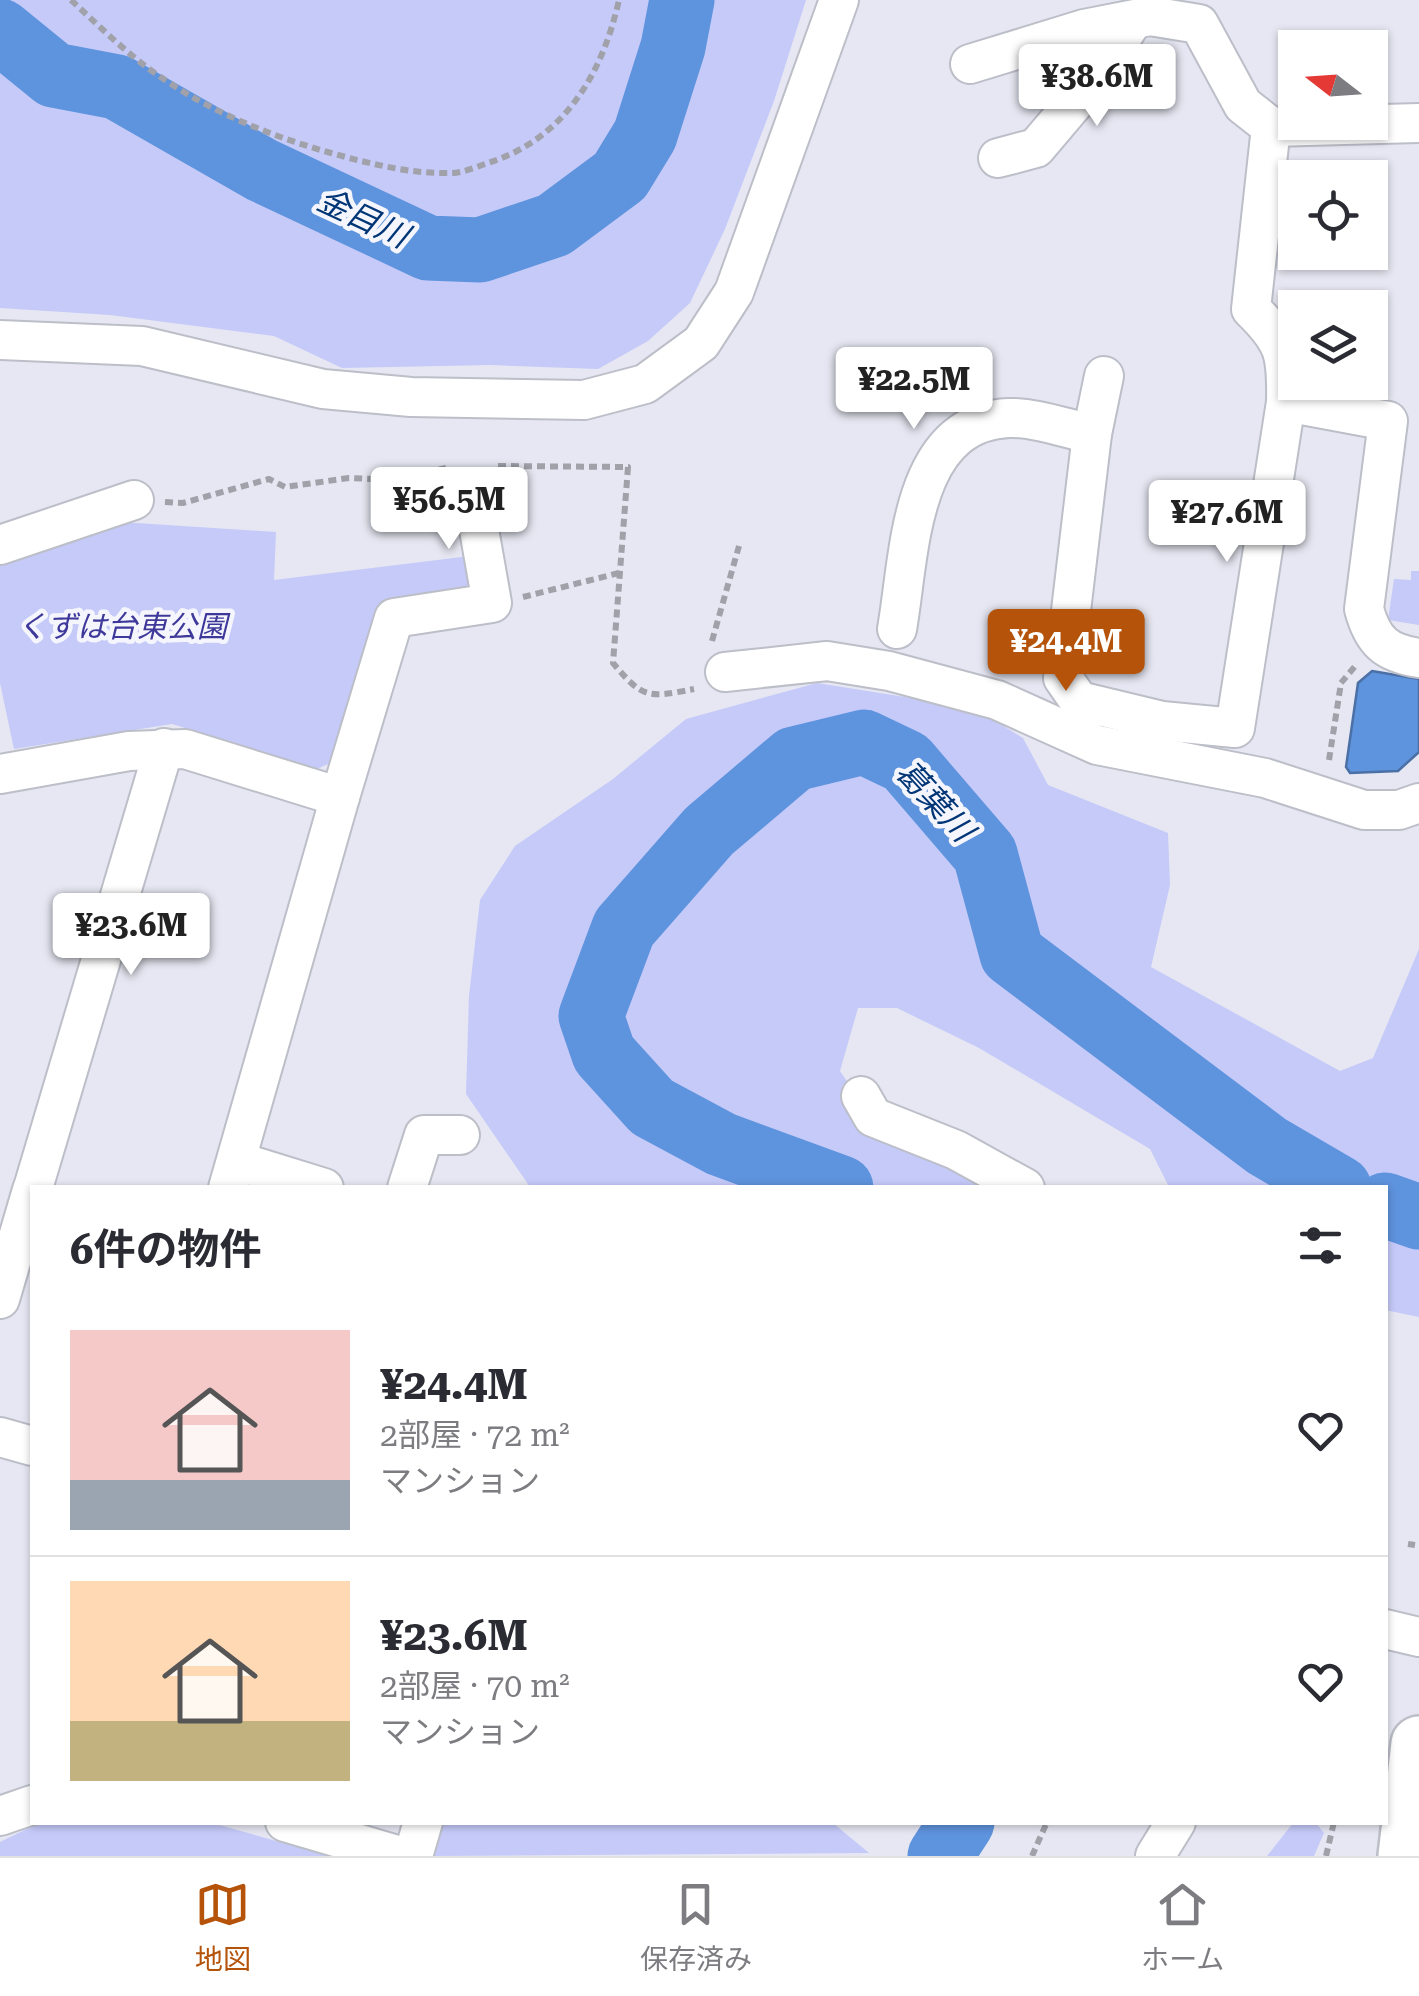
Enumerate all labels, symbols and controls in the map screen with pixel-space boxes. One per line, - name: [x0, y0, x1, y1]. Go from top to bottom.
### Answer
- north arrow: [1278, 30, 1388, 140]
- map controls: [1278, 30, 1388, 400]
- pin: ¥38.6M: [1016, 44, 1178, 129]
- text: ¥38.6M: [1041, 57, 1153, 95]
- button: locate: [1278, 160, 1388, 270]
- water label: 金目川: [311, 180, 417, 257]
- button: layers: [1278, 290, 1388, 400]
- pin: ¥22.5M: [833, 347, 995, 432]
- text: ¥22.5M: [858, 360, 970, 398]
- pin: ¥56.5M: [368, 467, 530, 552]
- text: ¥56.5M: [393, 480, 505, 518]
- pin: ¥27.6M: [1146, 480, 1308, 565]
- text: ¥27.6M: [1171, 493, 1283, 531]
- park label: くずは台東公園: [17, 609, 231, 644]
- pin: ¥24.4M: [985, 609, 1147, 694]
- text: ¥24.4M: [1010, 622, 1122, 660]
- water label: 葛葉川: [888, 753, 984, 851]
- pin: ¥23.6M: [50, 893, 212, 978]
- text: ¥23.6M: [75, 906, 187, 944]
- icon: filters: [1293, 1218, 1348, 1273]
- text: 6件の物件: [70, 1225, 262, 1274]
- text: ¥24.4M: [380, 1360, 528, 1409]
- icon: home: [150, 1370, 270, 1490]
- icon: heart: [1293, 1403, 1348, 1458]
- text: 2部屋 · 72 m²: [380, 1416, 570, 1454]
- text: マンション: [380, 1462, 540, 1500]
- text: ¥23.6M: [380, 1611, 528, 1660]
- icon: home: [150, 1621, 270, 1741]
- icon: heart: [1293, 1654, 1348, 1709]
- text: 2部屋 · 70 m²: [380, 1667, 570, 1705]
- text: マンション: [380, 1713, 540, 1751]
- tab: 地図: [195, 1877, 251, 1977]
- tab: 保存済み: [640, 1877, 752, 1977]
- tab: ホーム: [1141, 1877, 1224, 1977]

